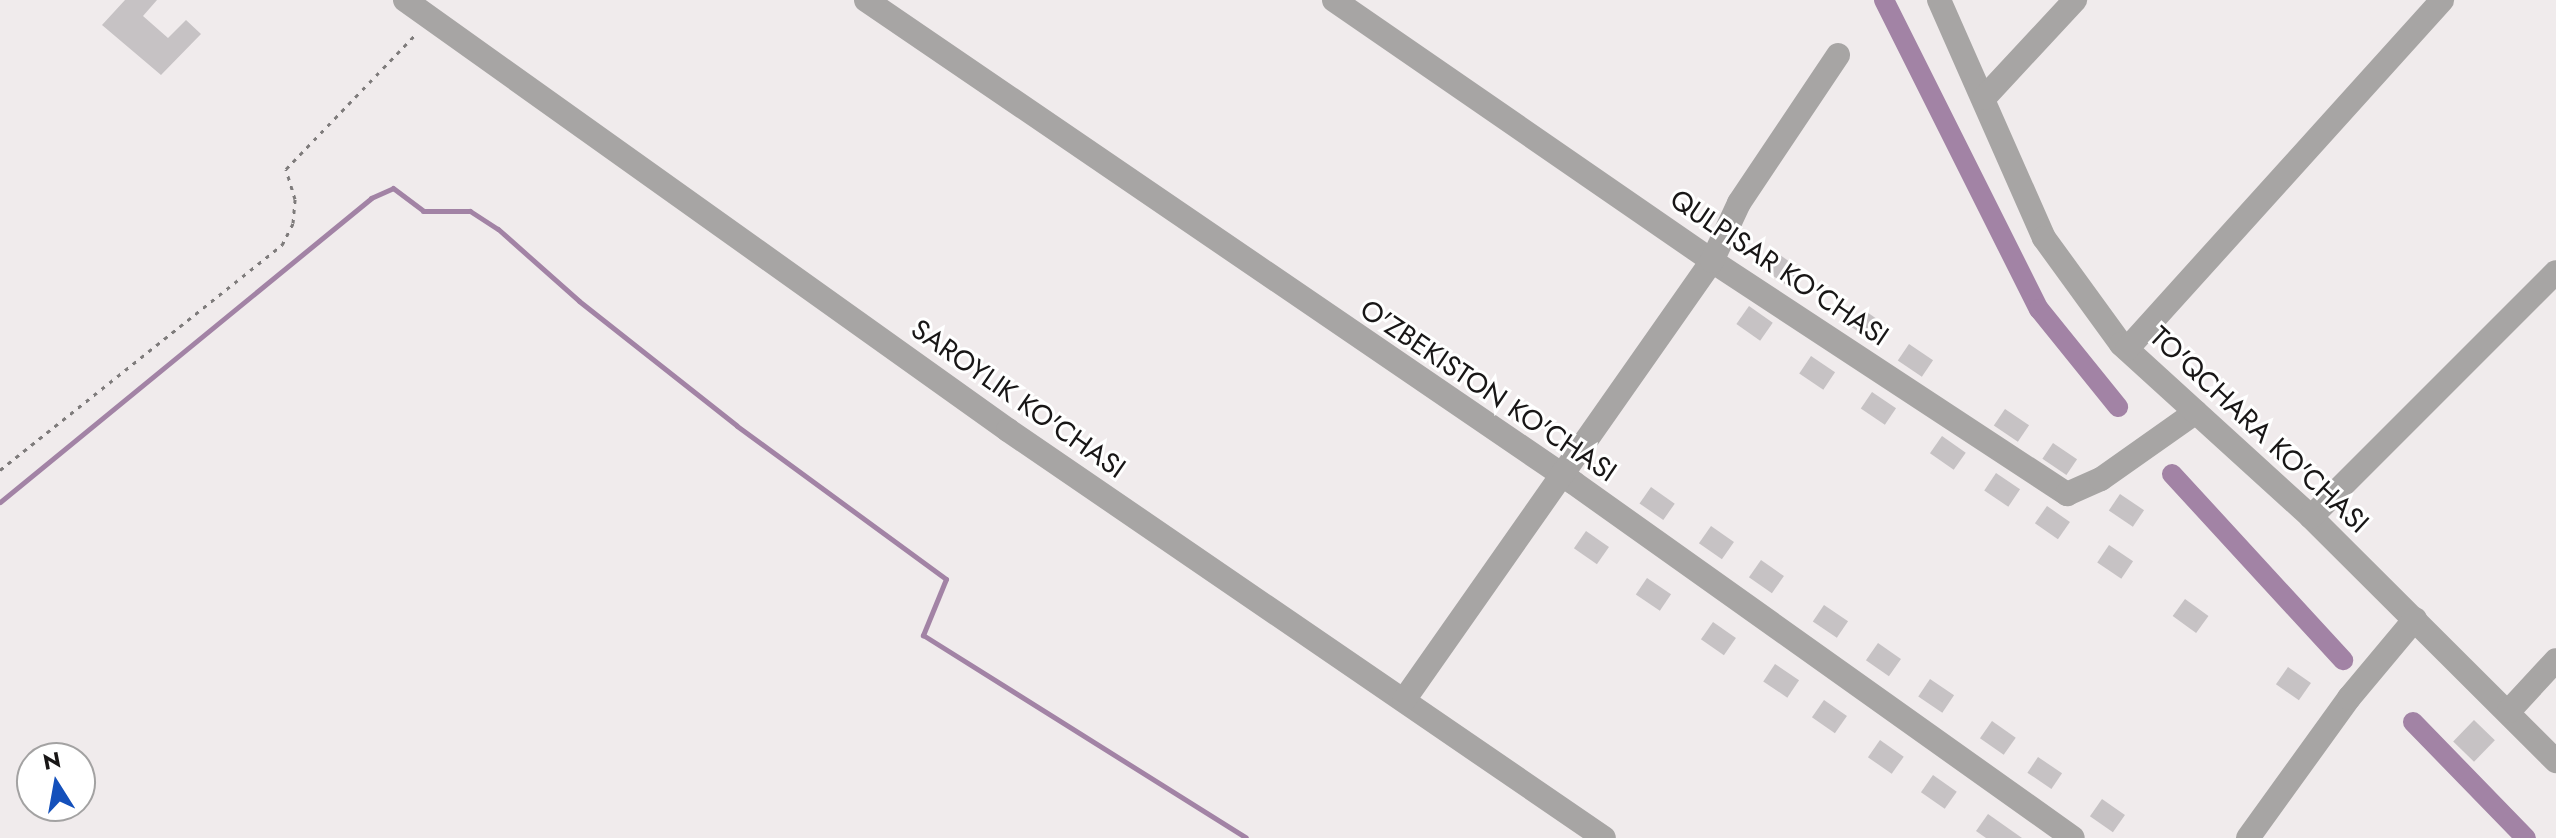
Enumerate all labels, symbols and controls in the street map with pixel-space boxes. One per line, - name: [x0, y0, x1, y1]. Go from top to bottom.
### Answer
- street label: QULPISAR KO'CHASI: [1664, 183, 1894, 353]
- street label: O'ZBEKISTON KO'CHASI: [1353, 293, 1623, 489]
- street label: SAROYLIK KO'CHASI: [904, 312, 1132, 486]
- street label: TO'QCHARA KO'CHASI: [2143, 320, 2375, 540]
- north arrow: [16, 742, 96, 822]
- text: N: [40, 743, 63, 778]

